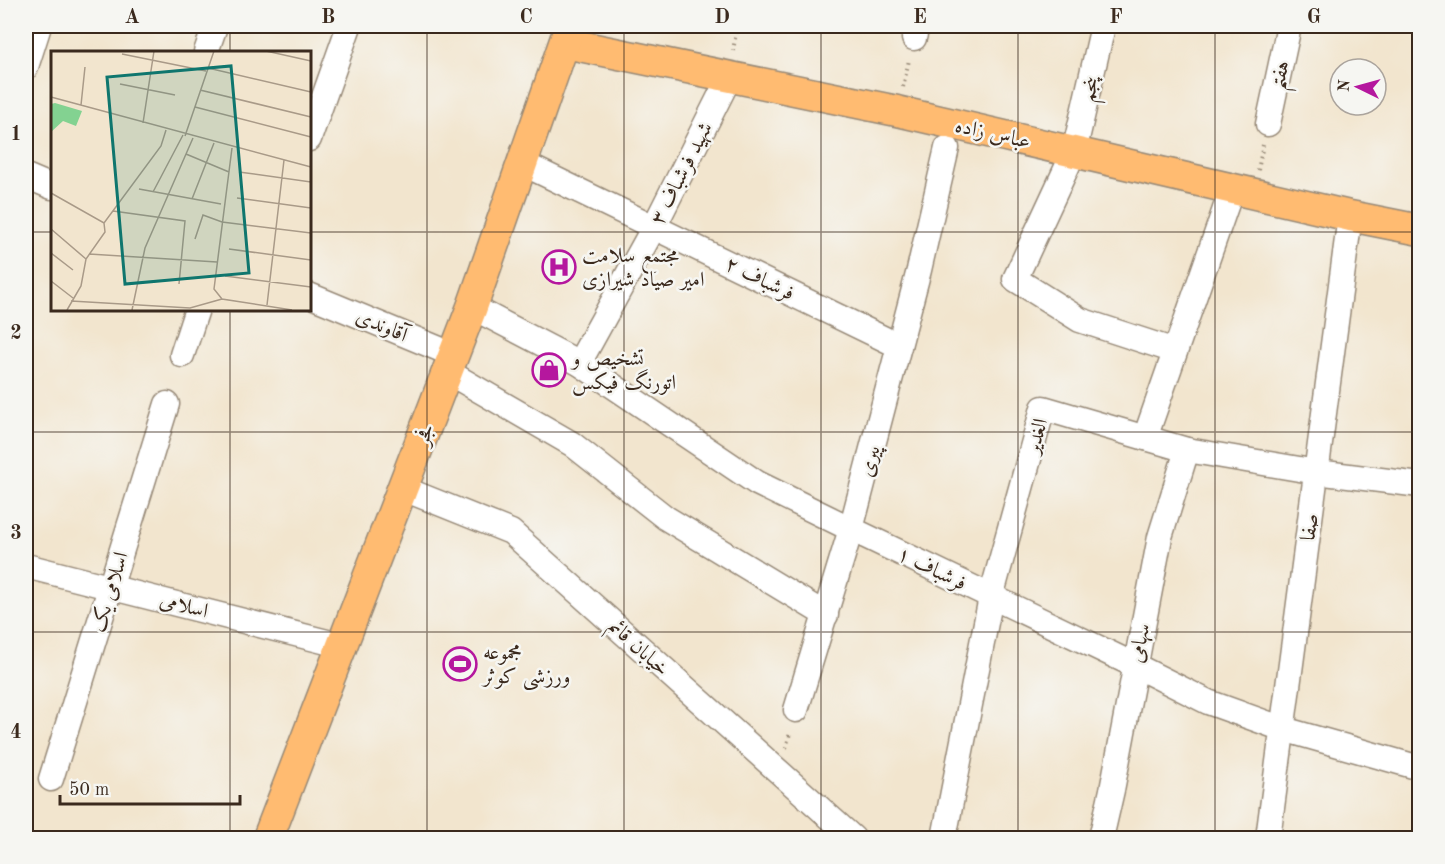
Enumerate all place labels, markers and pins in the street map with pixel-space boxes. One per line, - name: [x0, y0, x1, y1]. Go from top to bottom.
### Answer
- place label: مجتمع سلامت امیر صیاد شیرازی: [582, 246, 705, 291]
- hospital icon: مجتمع سلامت امیر صیاد شیرازی: [541, 249, 577, 285]
- place label: تشخیص و اتورنگ فیکس: [570, 349, 676, 396]
- shop icon: تشخیص و اتورنگ فیکس: [531, 352, 567, 388]
- place label: مجموعه ورزشی کوثر: [481, 643, 570, 691]
- sports icon: مجموعه ورزشی کوثر: [442, 646, 478, 682]

